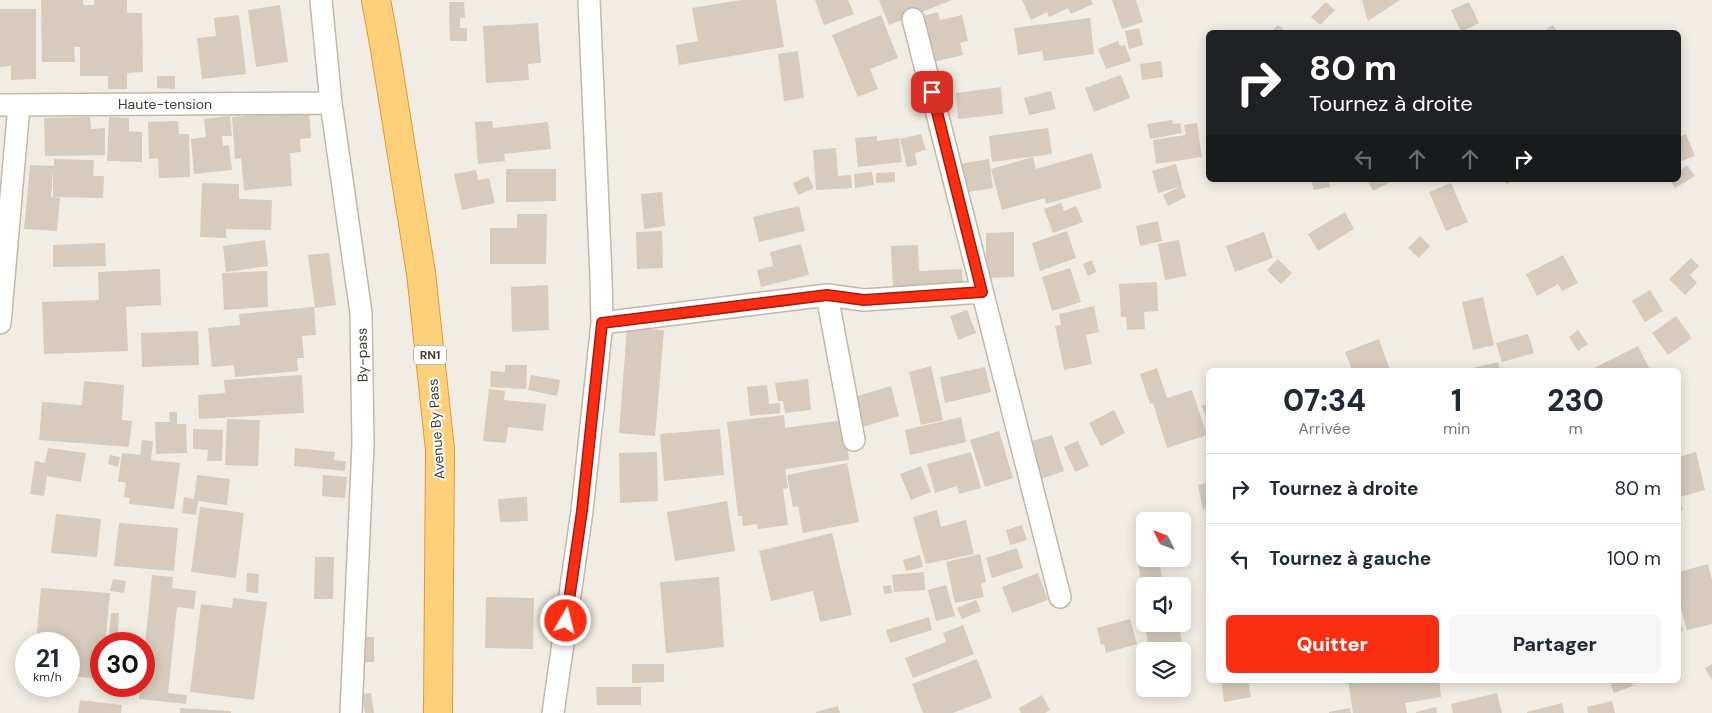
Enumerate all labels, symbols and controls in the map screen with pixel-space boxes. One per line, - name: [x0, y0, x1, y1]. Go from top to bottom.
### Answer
- text: 80 m: [1309, 45, 1397, 91]
- icon: right: [1226, 50, 1291, 115]
- pin: [911, 71, 953, 113]
- icon: arrive: [918, 78, 946, 106]
- text: Tournez à droite: [1309, 89, 1473, 118]
- street label: Haute-tension: [118, 95, 212, 113]
- icon: left: [1350, 145, 1378, 173]
- icon: ahead: [1403, 145, 1431, 173]
- icon: ahead: [1456, 145, 1484, 173]
- icon: right: [1509, 145, 1537, 173]
- street label: By-pass: [353, 328, 371, 382]
- road number: RN1: [414, 346, 446, 364]
- street label: Avenue By Pass: [424, 378, 448, 480]
- text: 07:34: [1283, 381, 1366, 420]
- text: 1: [1451, 381, 1462, 420]
- text: 230: [1547, 381, 1604, 420]
- text: Arrivée: [1298, 418, 1351, 439]
- text: min: [1443, 418, 1470, 439]
- text: m: [1568, 418, 1583, 439]
- icon: right: [1226, 475, 1254, 503]
- text: Tournez à droite: [1269, 476, 1419, 501]
- text: 80 m: [1614, 476, 1661, 501]
- north arrow: [1136, 512, 1191, 568]
- map controls: [1136, 512, 1191, 697]
- icon: left: [1226, 545, 1254, 573]
- text: Tournez à gauche: [1269, 546, 1431, 571]
- text: 100 m: [1607, 546, 1661, 571]
- button: sound: [1136, 577, 1191, 632]
- position arrow: [539, 594, 591, 646]
- button: Quitter: [1226, 615, 1439, 673]
- button: Partager: [1449, 615, 1661, 673]
- speed limit sign: 30: [90, 632, 155, 697]
- text: 21: [36, 642, 59, 675]
- button: layers: [1136, 642, 1191, 697]
- text: km/h: [33, 669, 62, 685]

